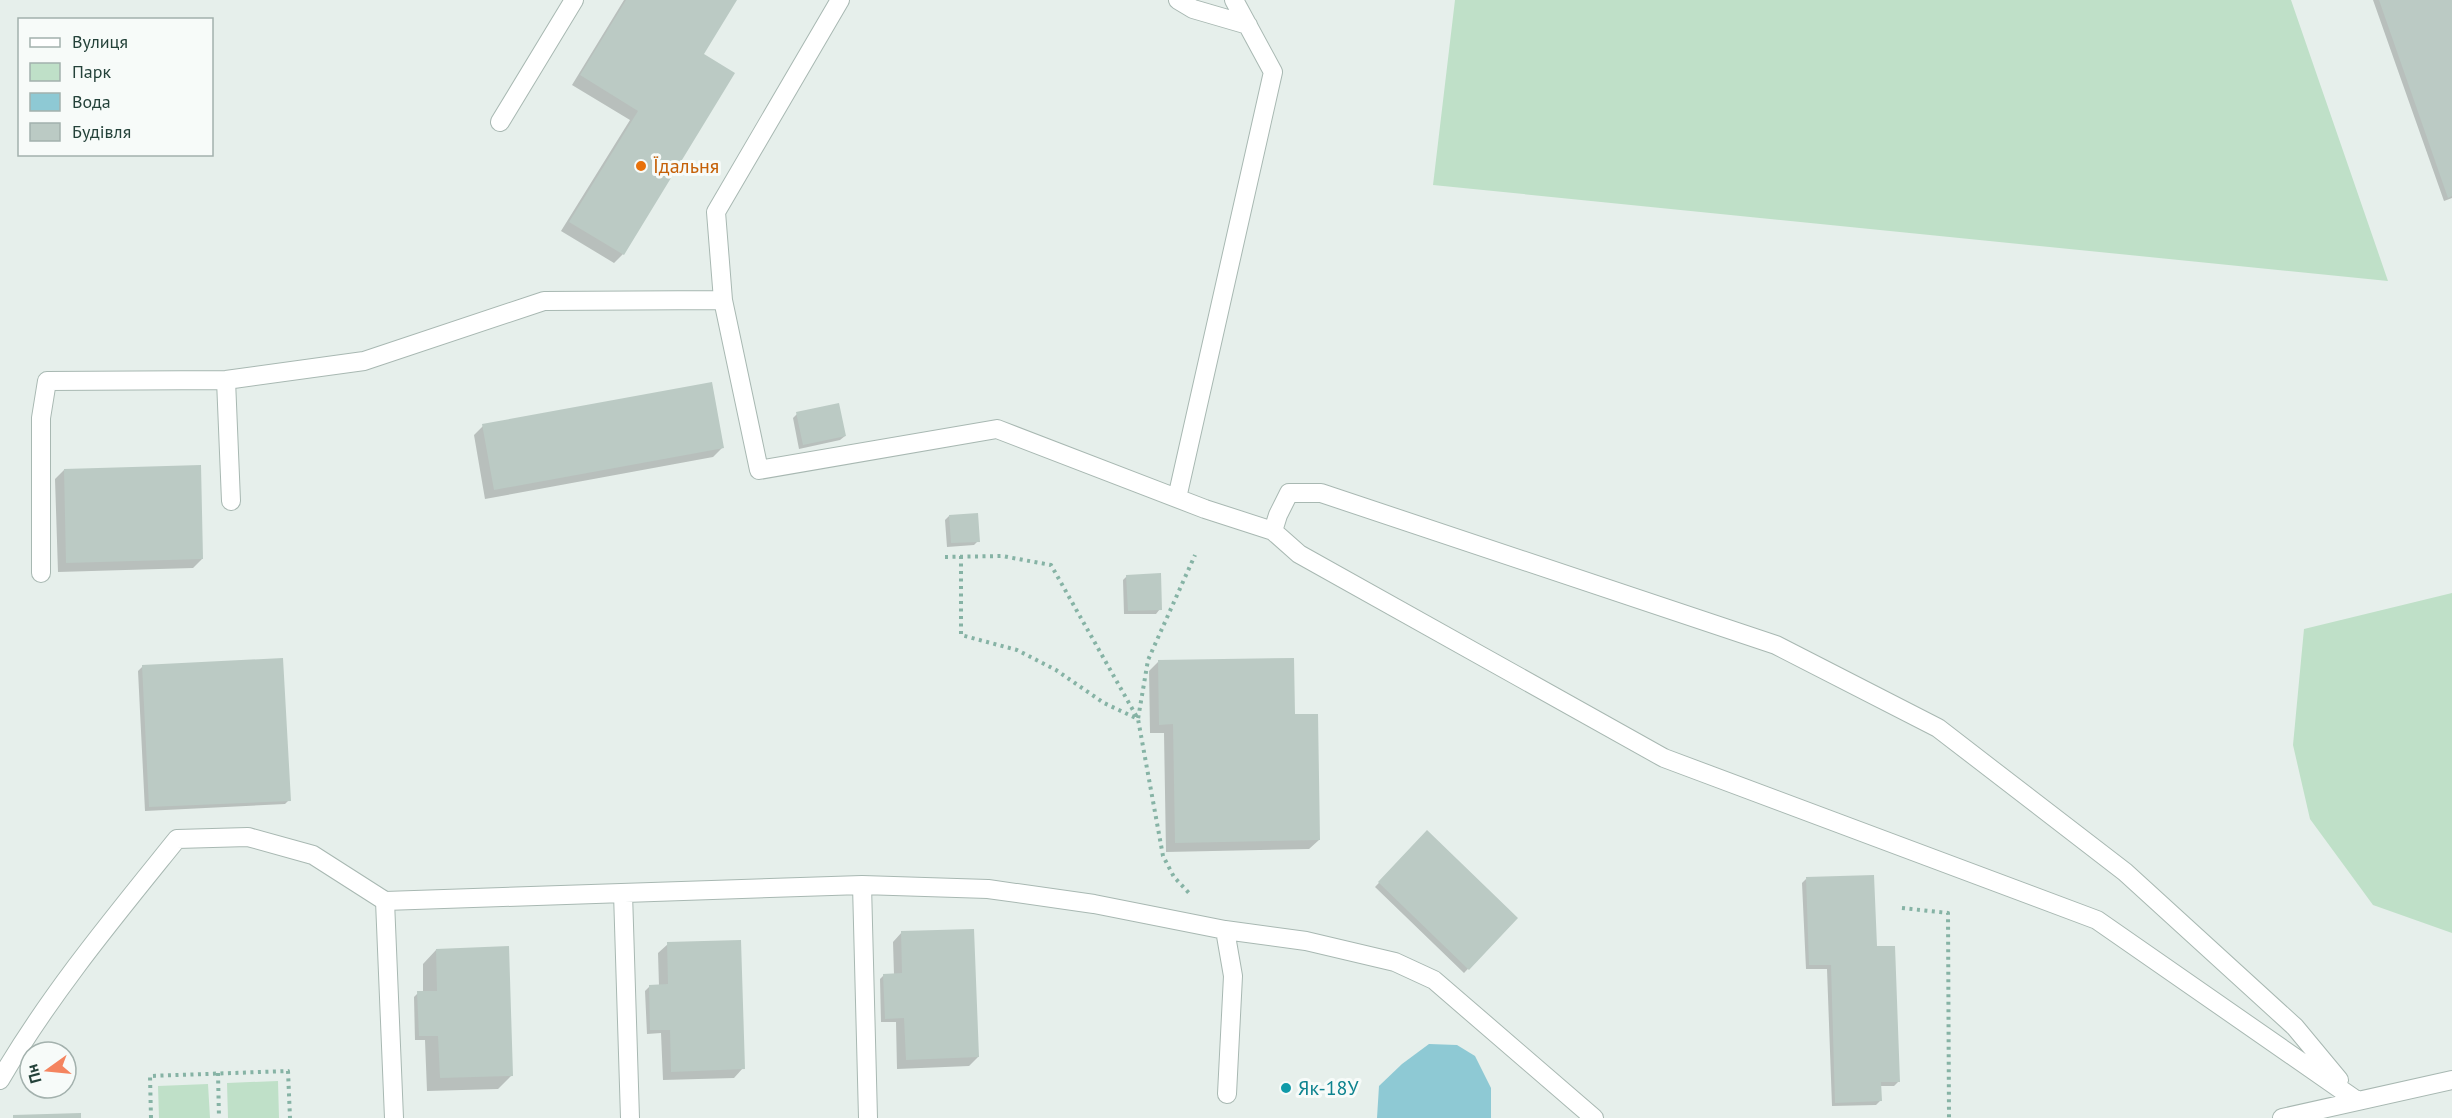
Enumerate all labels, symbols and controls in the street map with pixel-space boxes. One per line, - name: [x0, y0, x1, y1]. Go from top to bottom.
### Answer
- legend: [18, 18, 213, 156]
- text: Вулиця: [72, 30, 128, 53]
- text: Парк: [72, 60, 112, 83]
- text: Вода: [72, 90, 111, 113]
- text: Будівля: [72, 120, 131, 143]
- place label: Їдальня: [653, 153, 719, 179]
- marker: Їдальня: [634, 159, 648, 173]
- north arrow: [18, 1040, 78, 1100]
- text: Пн: [21, 1062, 46, 1086]
- place label: Як-18У: [1298, 1075, 1360, 1101]
- marker: Як-18У: [1279, 1081, 1293, 1095]

